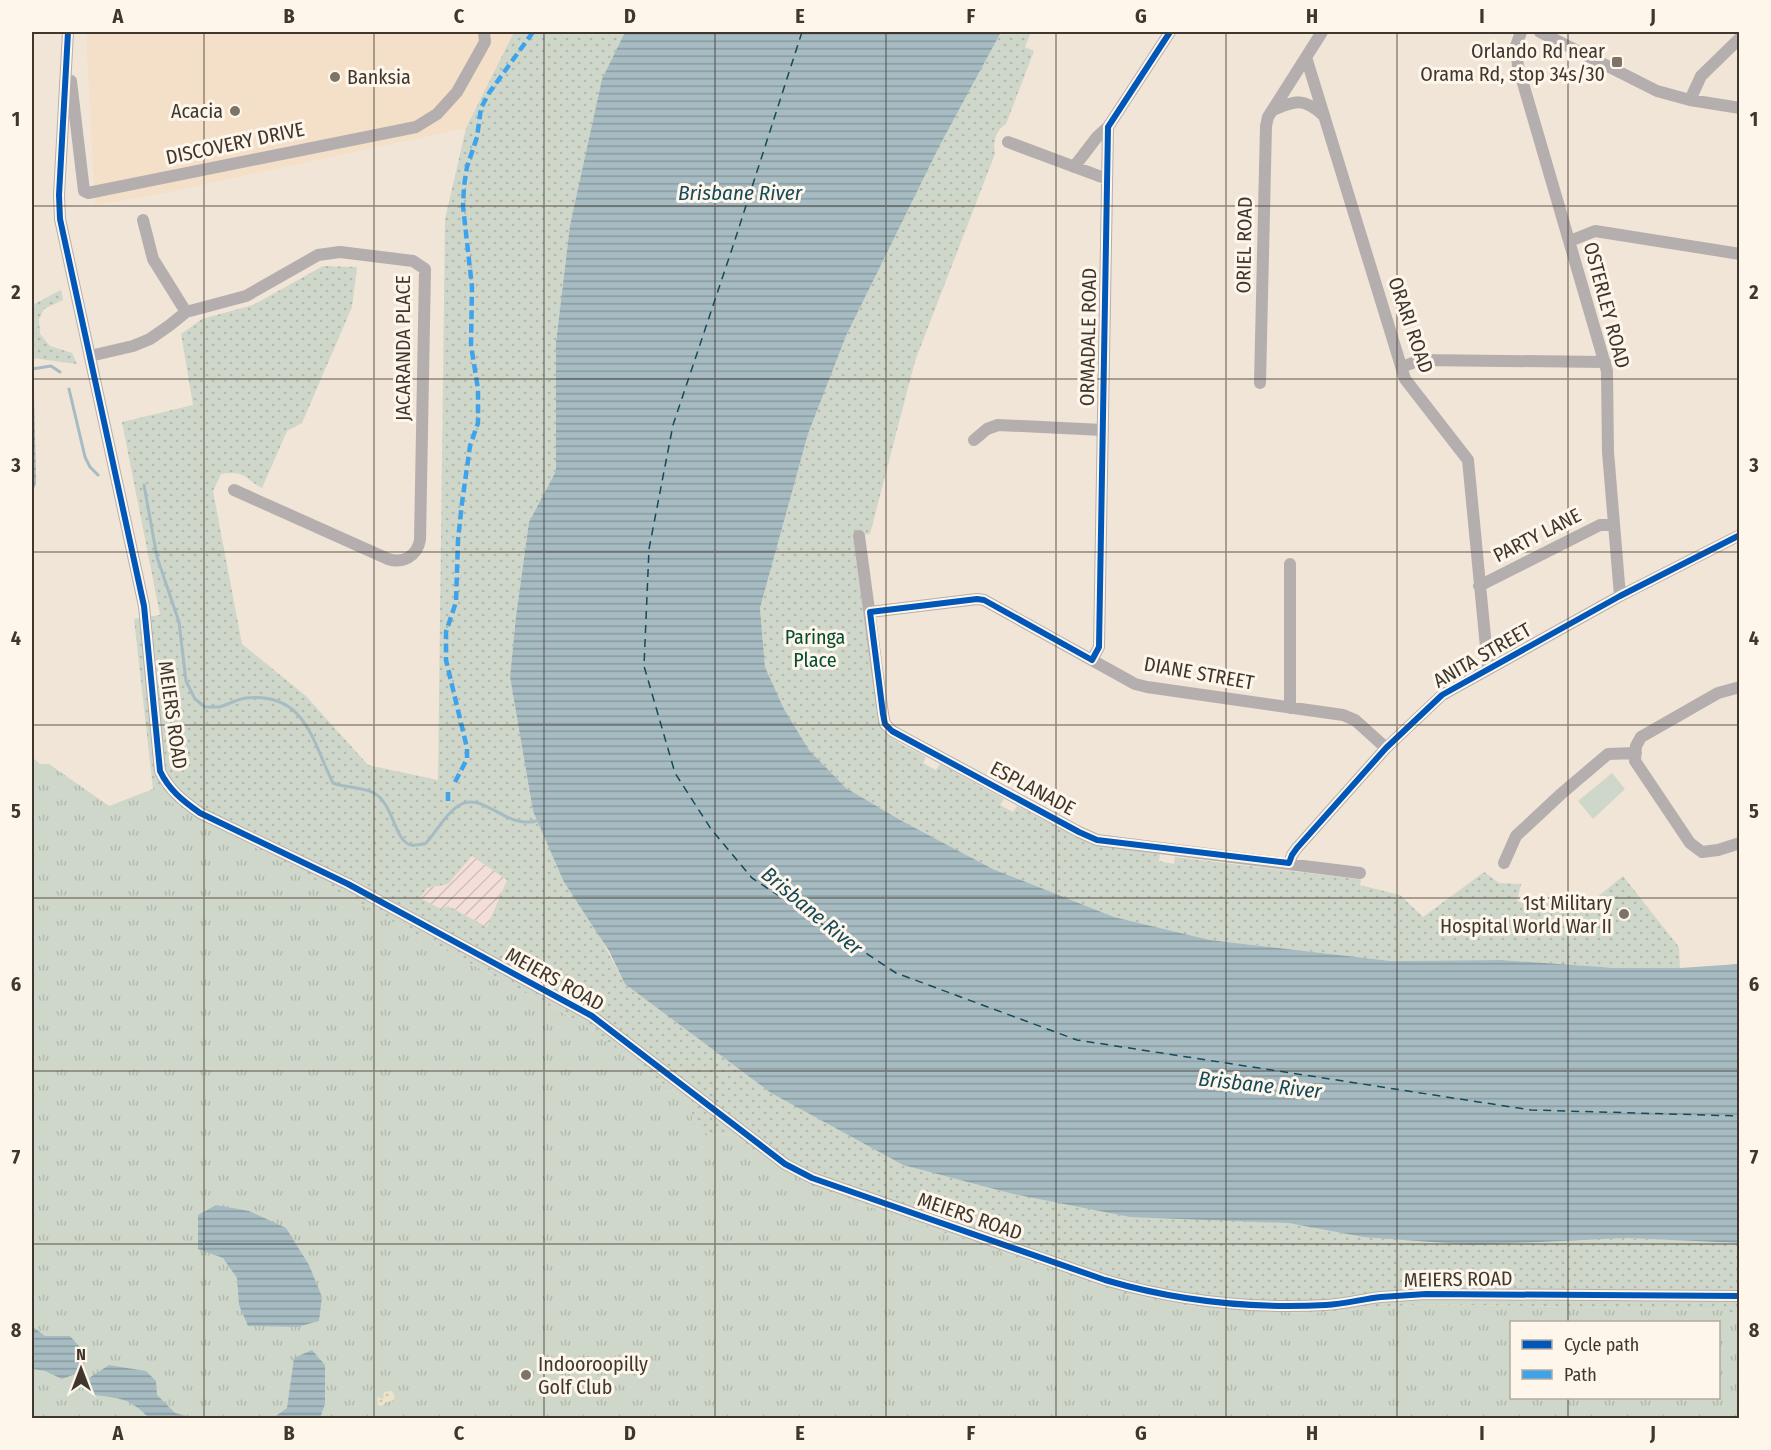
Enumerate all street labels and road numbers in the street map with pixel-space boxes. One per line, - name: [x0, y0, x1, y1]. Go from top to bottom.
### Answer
- street label: DISCOVERY DRIVE: [164, 117, 306, 169]
- street label: ORIEL ROAD: [1231, 196, 1257, 294]
- street label: OSTERLEY ROAD: [1579, 239, 1635, 371]
- street label: ORMADALE ROAD: [1075, 268, 1101, 406]
- street label: ORARI ROAD: [1383, 274, 1439, 376]
- street label: JACARANDA PLACE: [391, 275, 415, 421]
- street label: PARTY LANE: [1489, 503, 1585, 567]
- street label: ANITA STREET: [1429, 617, 1536, 693]
- street label: DIANE STREET: [1142, 652, 1257, 695]
- street label: MEIERS ROAD: [154, 659, 192, 771]
- street label: ESPLANADE: [986, 756, 1080, 820]
- street label: MEIERS ROAD: [502, 942, 608, 1016]
- street label: MEIERS ROAD: [915, 1187, 1025, 1245]
- street label: MEIERS ROAD: [1403, 1266, 1513, 1292]

